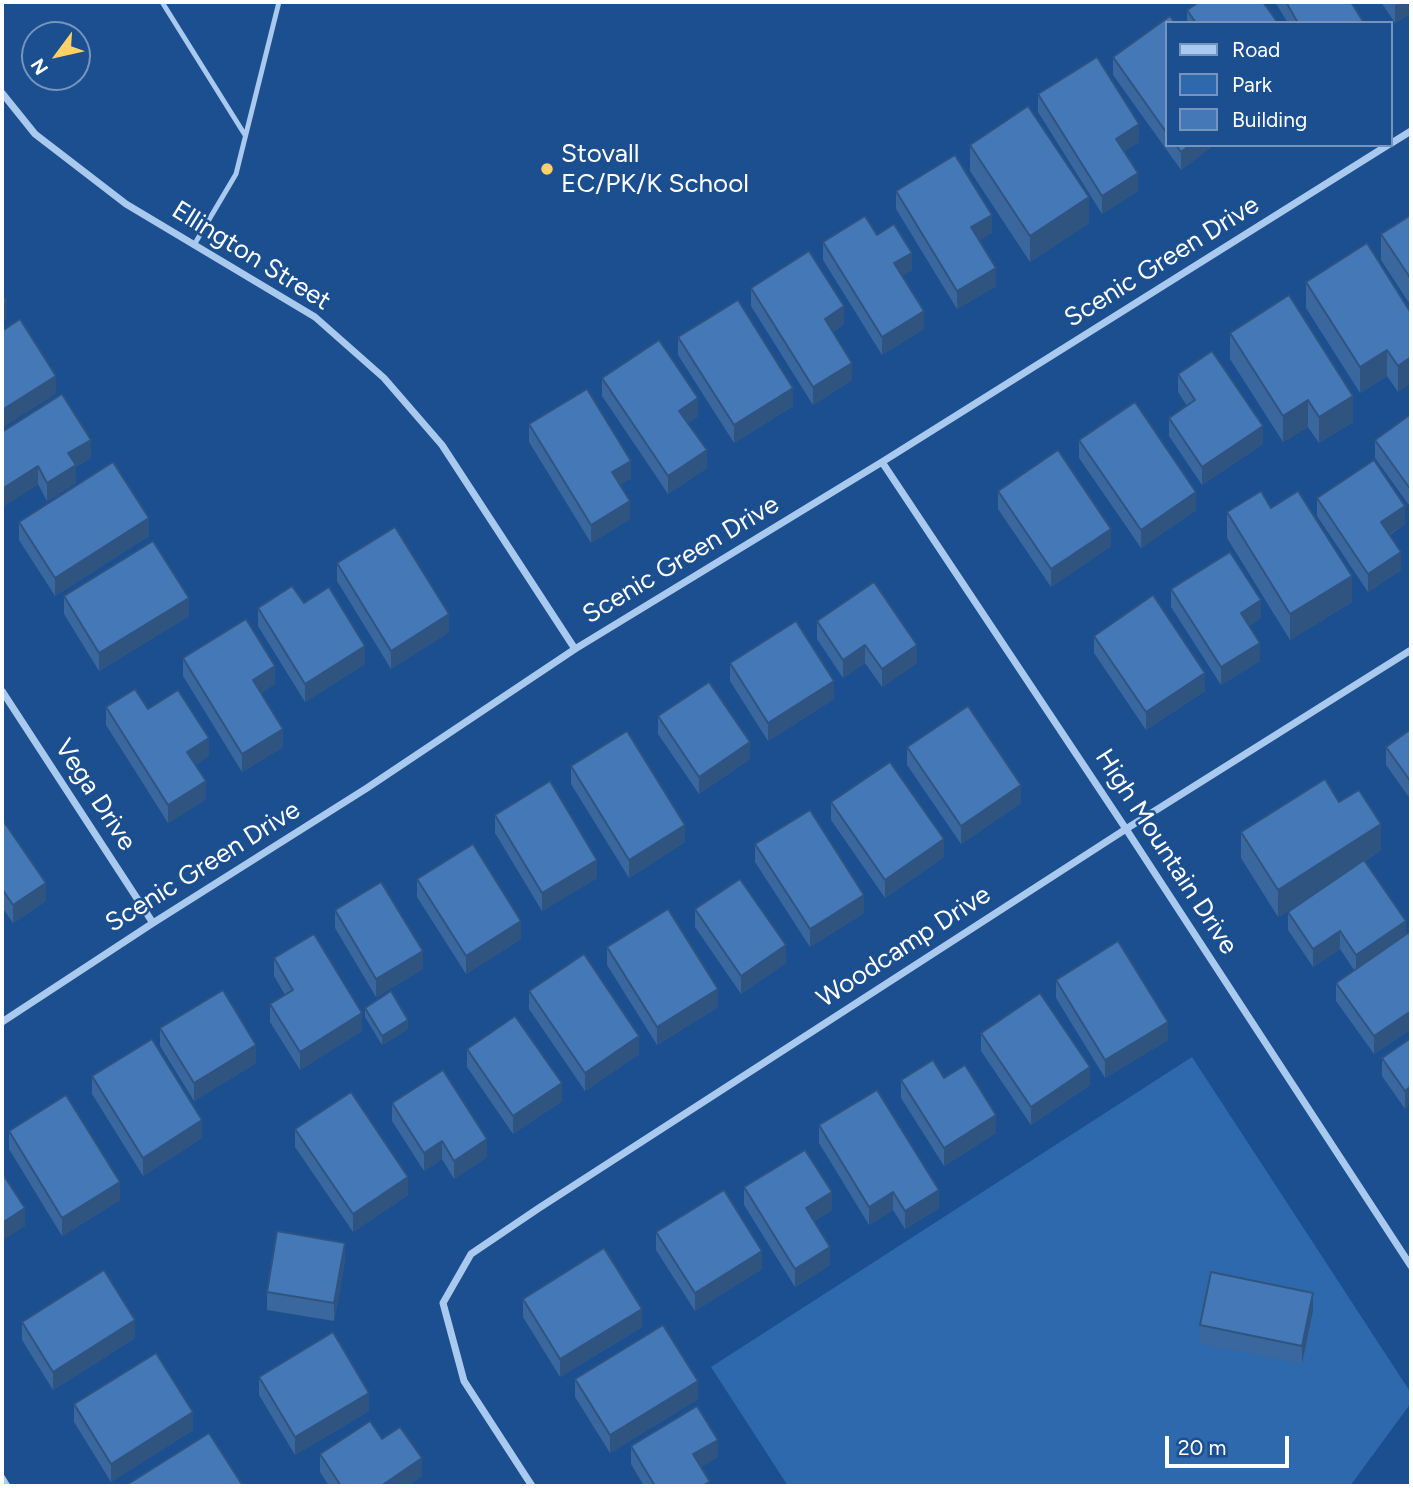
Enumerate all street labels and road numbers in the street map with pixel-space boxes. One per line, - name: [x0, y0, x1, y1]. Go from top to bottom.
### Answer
- street label: Scenic Green Drive: [1059, 190, 1265, 334]
- street label: Ellington Street: [166, 195, 336, 317]
- street label: Scenic Green Drive: [577, 489, 785, 631]
- street label: Vega Drive: [48, 734, 142, 856]
- street label: High Mountain Drive: [1088, 744, 1244, 960]
- street label: Scenic Green Drive: [100, 795, 306, 939]
- street label: Woodcamp Drive: [811, 879, 997, 1015]

